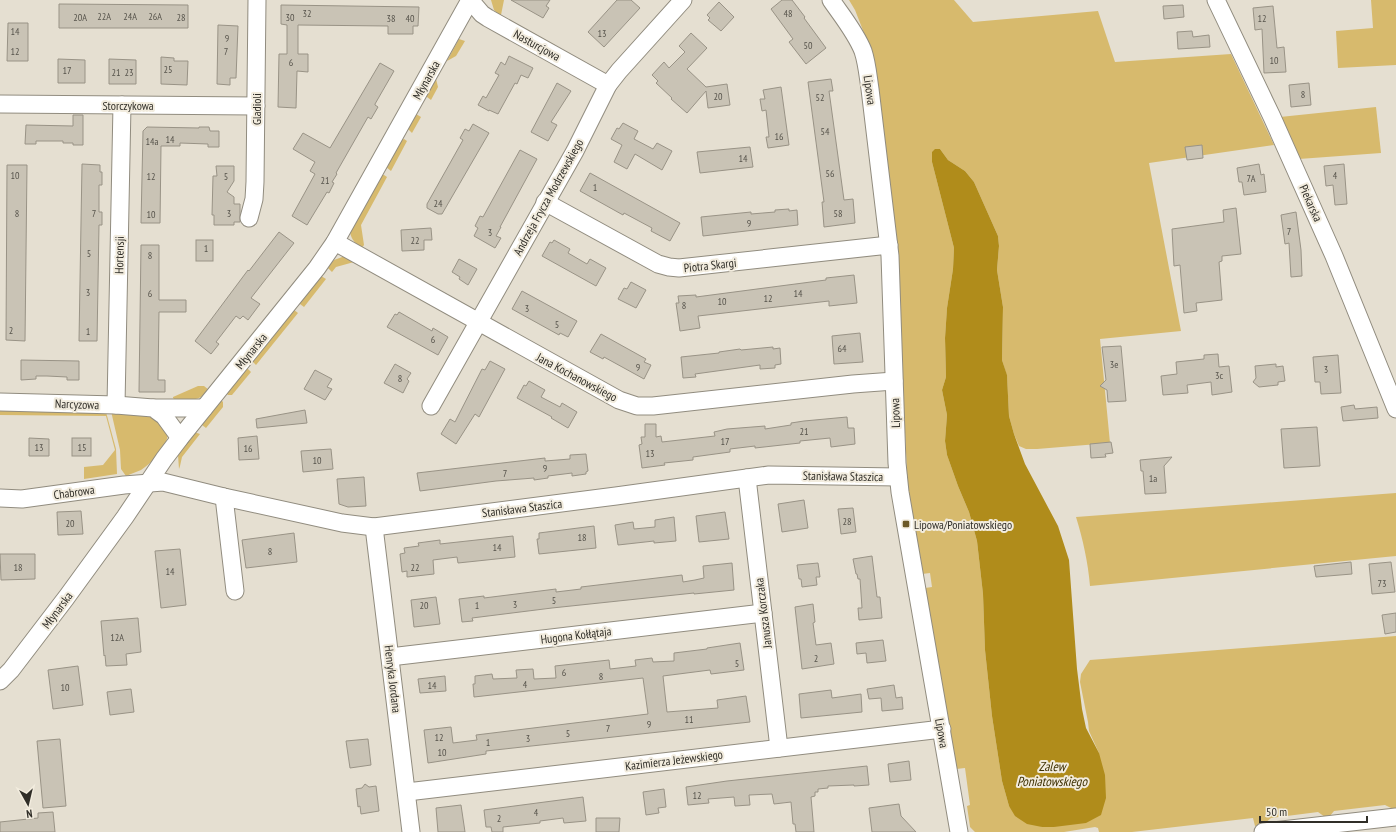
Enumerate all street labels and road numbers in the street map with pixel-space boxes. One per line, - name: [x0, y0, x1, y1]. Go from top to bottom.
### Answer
- street label: Nasturcjowa: [511, 26, 563, 64]
- street label: Młynarska: [409, 58, 443, 102]
- street label: Lipowa: [861, 74, 880, 106]
- street label: Gladioli: [249, 93, 264, 125]
- street label: Storczykowa: [102, 98, 154, 113]
- street label: Andrzeja Frycza Modrzewskiego: [510, 136, 586, 258]
- street label: Piekarska: [1296, 182, 1326, 224]
- street label: Hortensji: [111, 236, 127, 274]
- street label: Piotra Skargi: [683, 255, 737, 275]
- street label: Młynarska: [232, 330, 270, 372]
- street label: Jana Kochanowskiego: [533, 349, 620, 405]
- street label: Narcyzowa: [55, 396, 100, 412]
- street label: Lipowa: [887, 398, 903, 428]
- street label: Stanisława Staszica: [803, 468, 884, 484]
- street label: Chabrowa: [53, 482, 96, 502]
- street label: Stanisława Staszica: [481, 496, 563, 520]
- street label: Janusza Korczaka: [751, 577, 775, 650]
- street label: Młynarska: [38, 589, 76, 631]
- street label: Hugona Kołłątaja: [540, 623, 612, 647]
- street label: Henryka Jordana: [381, 644, 405, 714]
- street label: Lipowa: [932, 717, 952, 749]
- street label: Kazimierza Jeżewskiego: [624, 747, 724, 773]

